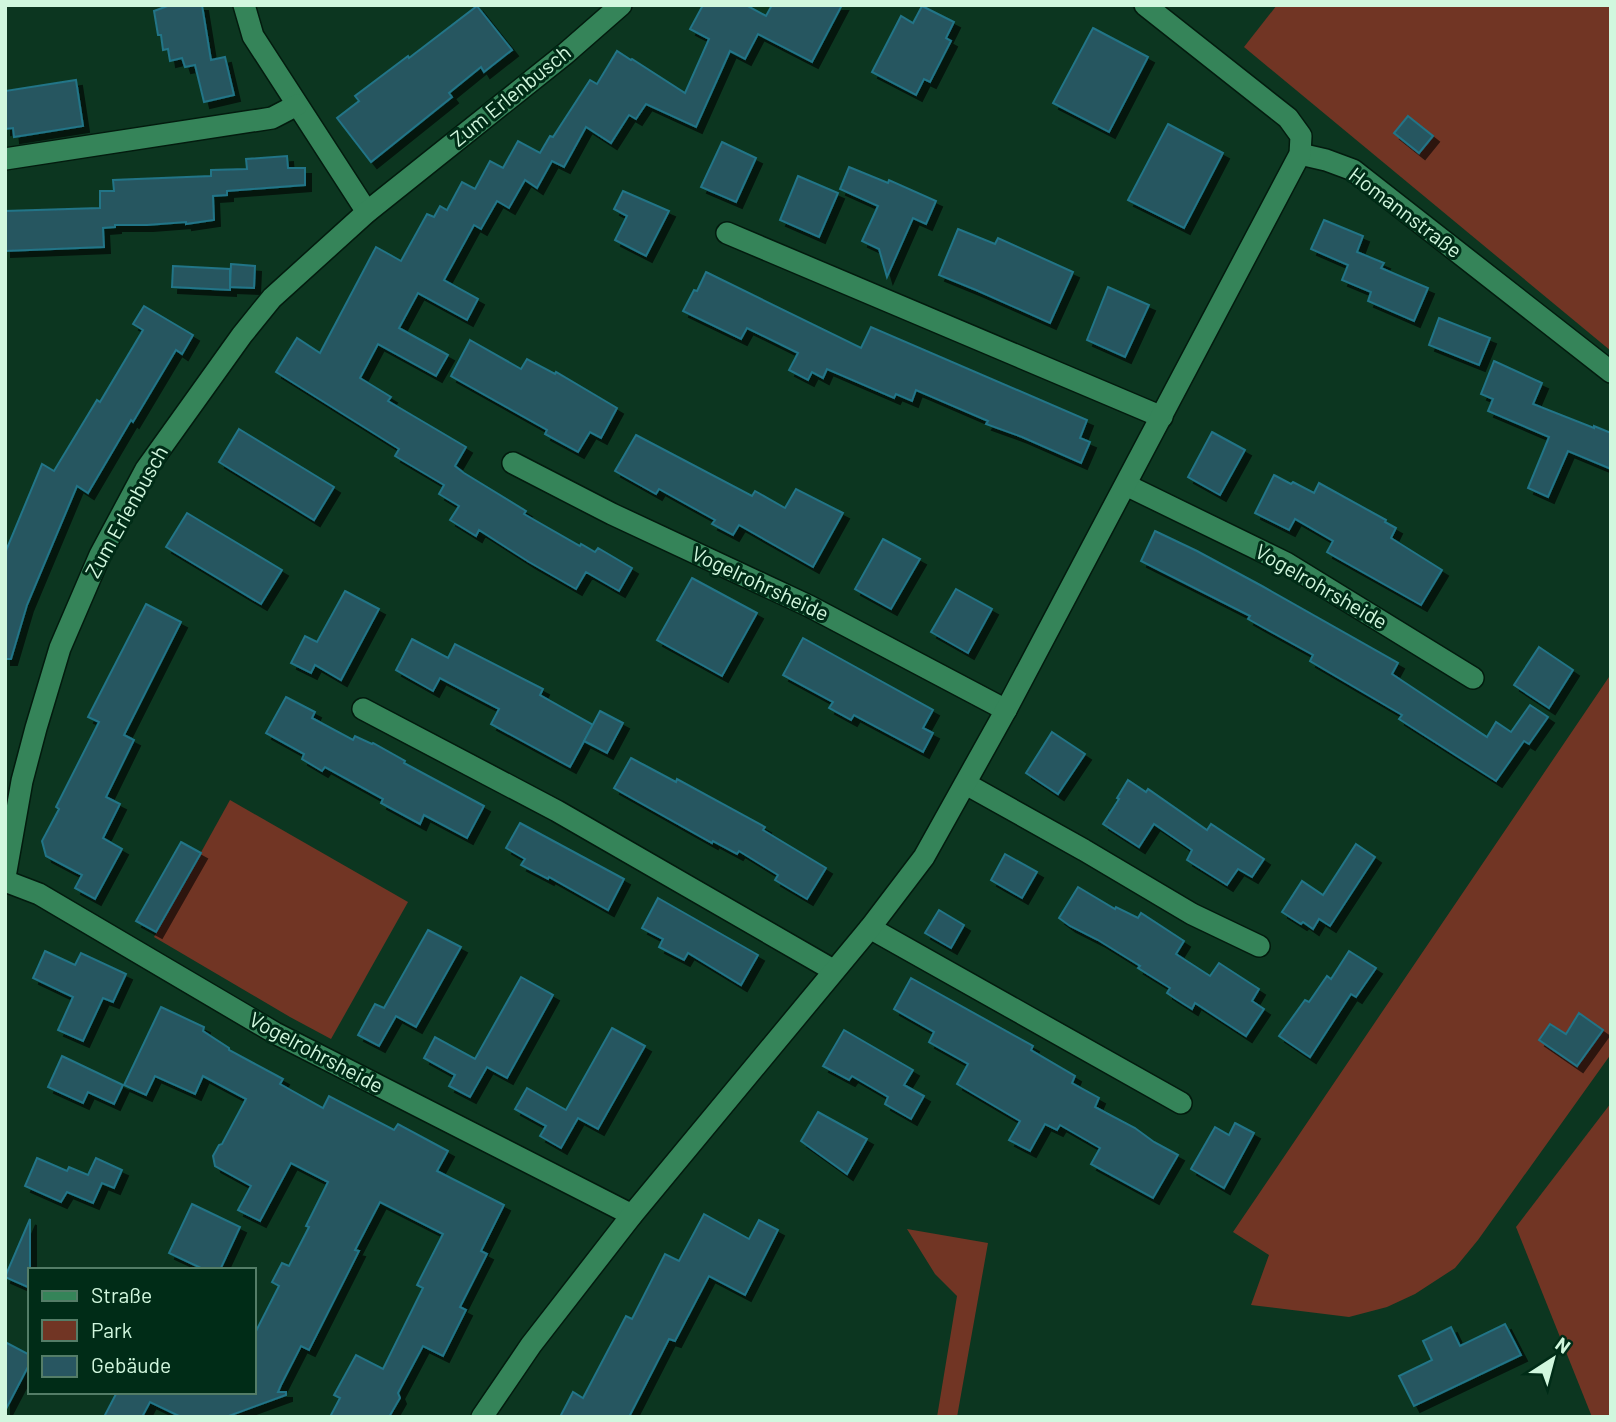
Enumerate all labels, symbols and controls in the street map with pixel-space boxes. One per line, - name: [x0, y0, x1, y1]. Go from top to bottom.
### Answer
- street label: Zum Erlenbusch: [445, 39, 575, 151]
- street label: Homannstraße: [1345, 161, 1467, 262]
- street label: Zum Erlenbusch: [79, 441, 172, 582]
- street label: Vogelrohrsheide: [1251, 538, 1392, 634]
- street label: Vogelrohrsheide: [688, 540, 833, 625]
- street label: Vogelrohrsheide: [245, 1006, 388, 1098]
- legend: [28, 1268, 256, 1394]
- text: Straße: [91, 1282, 152, 1307]
- text: Park: [91, 1317, 132, 1342]
- north arrow: [1518, 1324, 1588, 1394]
- text: N: [1551, 1332, 1575, 1358]
- text: Gebäude: [91, 1352, 171, 1377]

